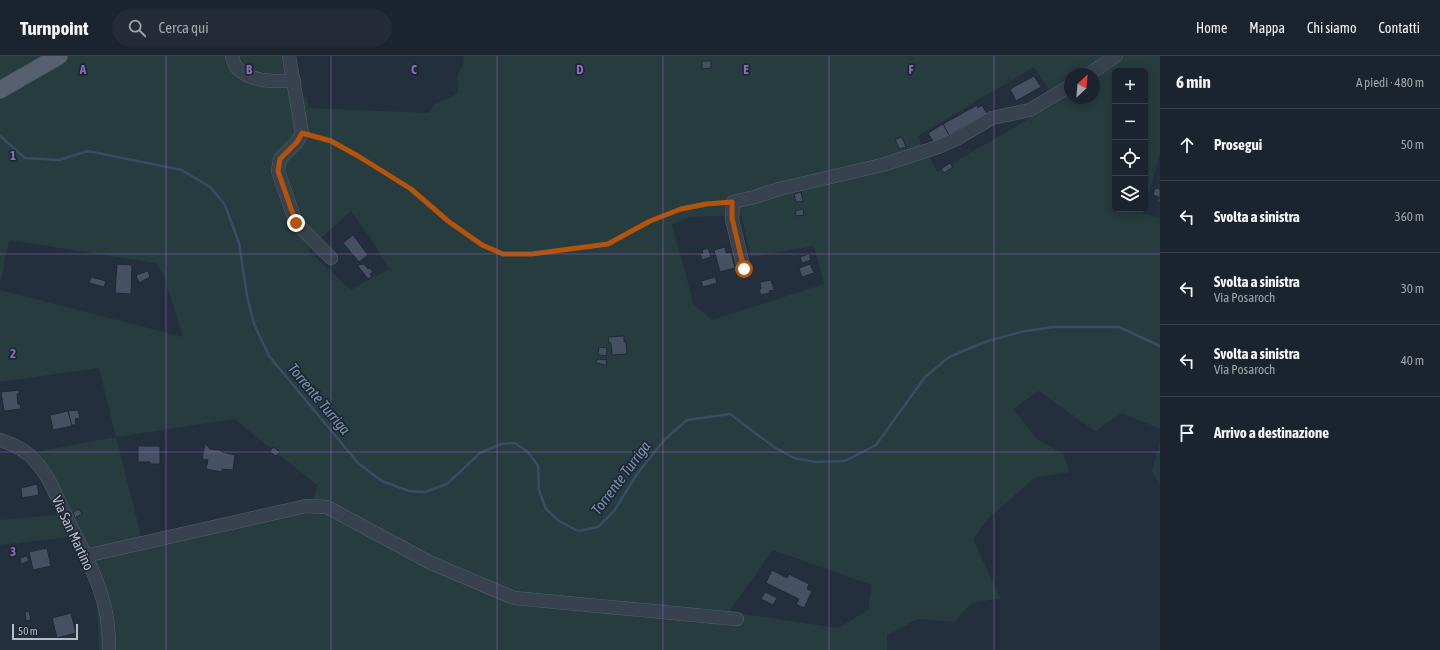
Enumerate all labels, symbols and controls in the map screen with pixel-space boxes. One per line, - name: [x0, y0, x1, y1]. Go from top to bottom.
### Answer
- search box: [112, 10, 392, 46]
- text: Turnpoint: [20, 17, 88, 39]
- icon: search: [126, 17, 148, 39]
- text: Cerca qui: [158, 19, 209, 36]
- text: Home: [1196, 20, 1227, 36]
- text: Mappa: [1249, 20, 1285, 36]
- text: Chi siamo: [1307, 20, 1357, 36]
- text: Contatti: [1379, 20, 1420, 36]
- text: A: [79, 62, 87, 77]
- text: B: [246, 62, 253, 77]
- text: C: [411, 62, 417, 77]
- text: D: [576, 62, 584, 77]
- text: E: [743, 62, 749, 77]
- text: F: [908, 62, 914, 77]
- north arrow: [1064, 68, 1100, 104]
- map controls: [1112, 68, 1148, 212]
- button: +: [1112, 68, 1148, 104]
- text: 6 min: [1176, 72, 1211, 92]
- text: A piedi · 480 m: [1356, 75, 1424, 90]
- button: −: [1112, 104, 1148, 140]
- icon: ahead: [1176, 134, 1198, 156]
- text: Prosegui: [1214, 136, 1262, 153]
- text: 50 m: [1401, 137, 1424, 152]
- button: locate: [1112, 140, 1148, 176]
- text: 1: [10, 148, 16, 163]
- button: layers: [1112, 176, 1148, 212]
- icon: left: [1176, 206, 1198, 228]
- text: Svolta a sinistra: [1214, 208, 1300, 225]
- text: 360 m: [1395, 209, 1424, 224]
- route end: [287, 214, 305, 232]
- route start: [735, 260, 753, 278]
- text: Svolta a sinistra: [1214, 273, 1300, 290]
- icon: left: [1176, 278, 1198, 300]
- text: 30 m: [1401, 281, 1424, 296]
- text: Via Posaroch: [1214, 290, 1275, 305]
- text: Svolta a sinistra: [1214, 345, 1300, 362]
- text: 2: [10, 346, 16, 361]
- icon: left: [1176, 350, 1198, 372]
- text: 40 m: [1401, 353, 1424, 368]
- water label: Torrente Turriga: [285, 360, 354, 438]
- text: Via Posaroch: [1214, 362, 1275, 377]
- icon: arrive: [1176, 422, 1198, 444]
- text: Arrivo a destinazione: [1214, 424, 1329, 441]
- water label: Torrente Turriga: [588, 438, 654, 518]
- street label: Via San Martino: [49, 493, 97, 573]
- text: 3: [10, 544, 16, 559]
- scale bar: [12, 622, 78, 641]
- text: 50 m: [18, 625, 38, 637]

